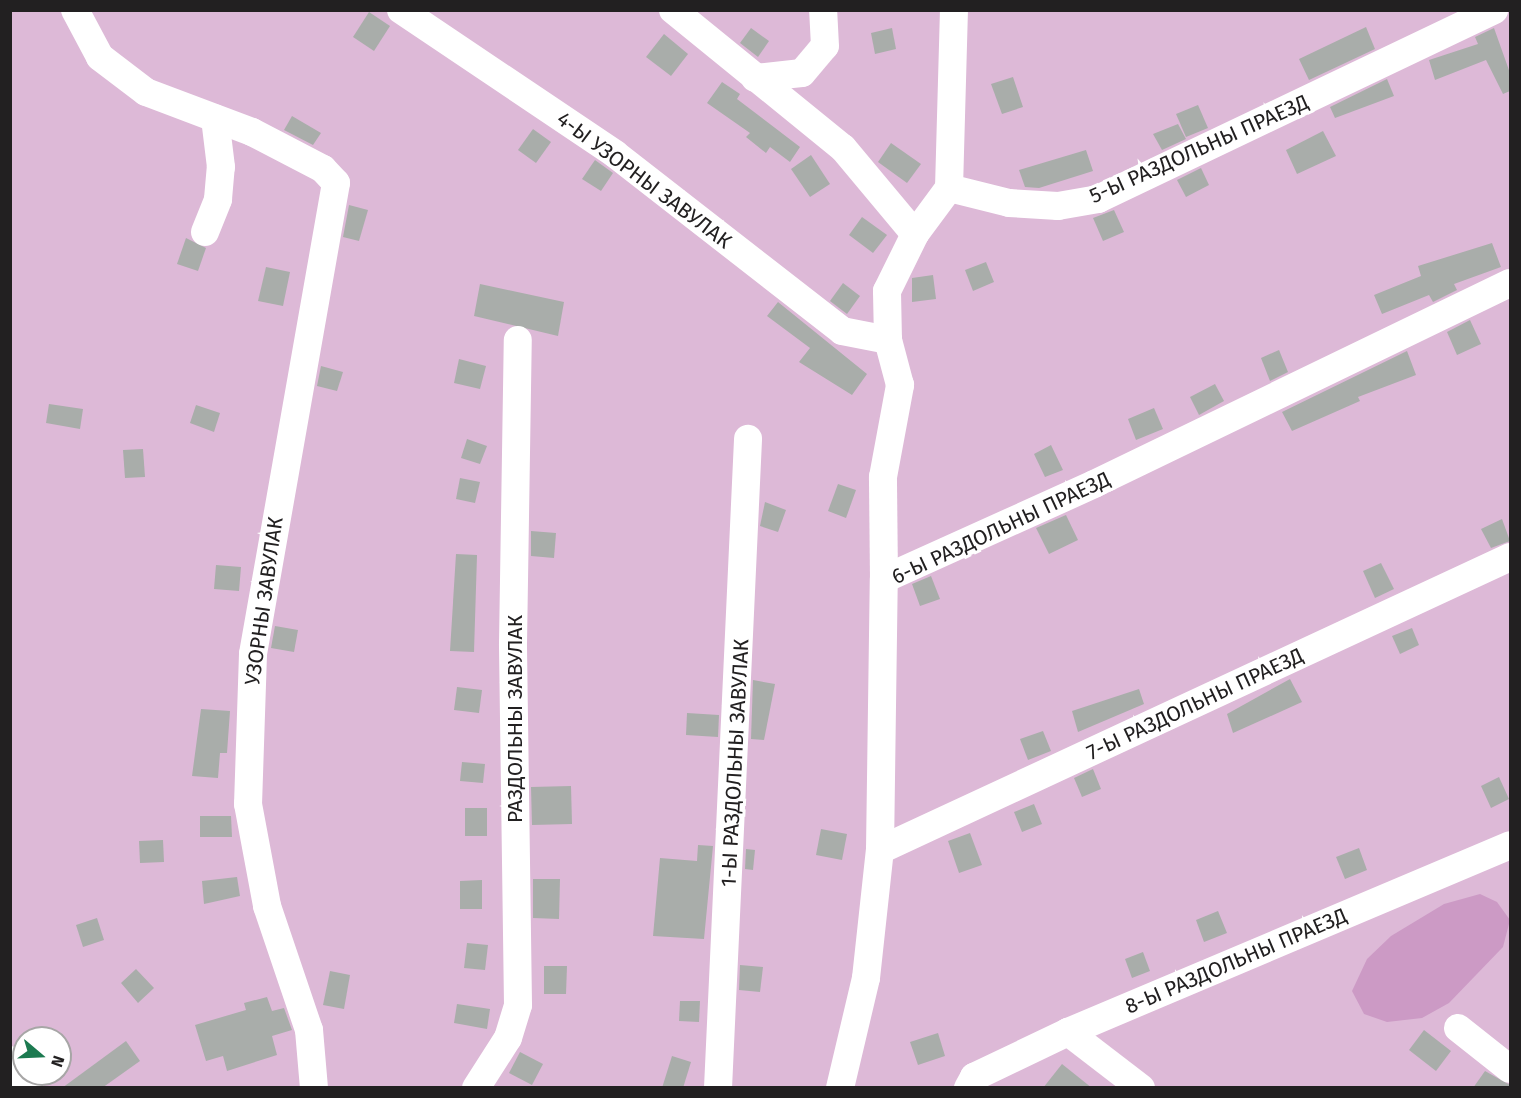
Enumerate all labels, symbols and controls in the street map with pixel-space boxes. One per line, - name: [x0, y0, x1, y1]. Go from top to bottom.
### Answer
- street label: 5-Ы РАЗДОЛЬНЫ ПРАЕЗД: [1085, 89, 1313, 209]
- street label: 4-Ы УЗОРНЫ ЗАВУЛАК: [552, 106, 736, 254]
- street label: 6-Ы РАЗДОЛЬНЫ ПРАЕЗД: [888, 466, 1114, 590]
- street label: УЗОРНЫ ЗАВУЛАК: [240, 515, 288, 687]
- street label: РАЗДОЛЬНЫ ЗАВУЛАК: [502, 615, 528, 823]
- street label: 1-Ы РАЗДОЛЬНЫ ЗАВУЛАК: [716, 638, 754, 888]
- street label: 7-Ы РАЗДОЛЬНЫ ПРАЕЗД: [1083, 643, 1307, 765]
- street label: 8-Ы РАЗДОЛЬНЫ ПРАЕЗД: [1121, 903, 1351, 1019]
- north arrow: [12, 1026, 72, 1086]
- text: N: [47, 1053, 68, 1069]

